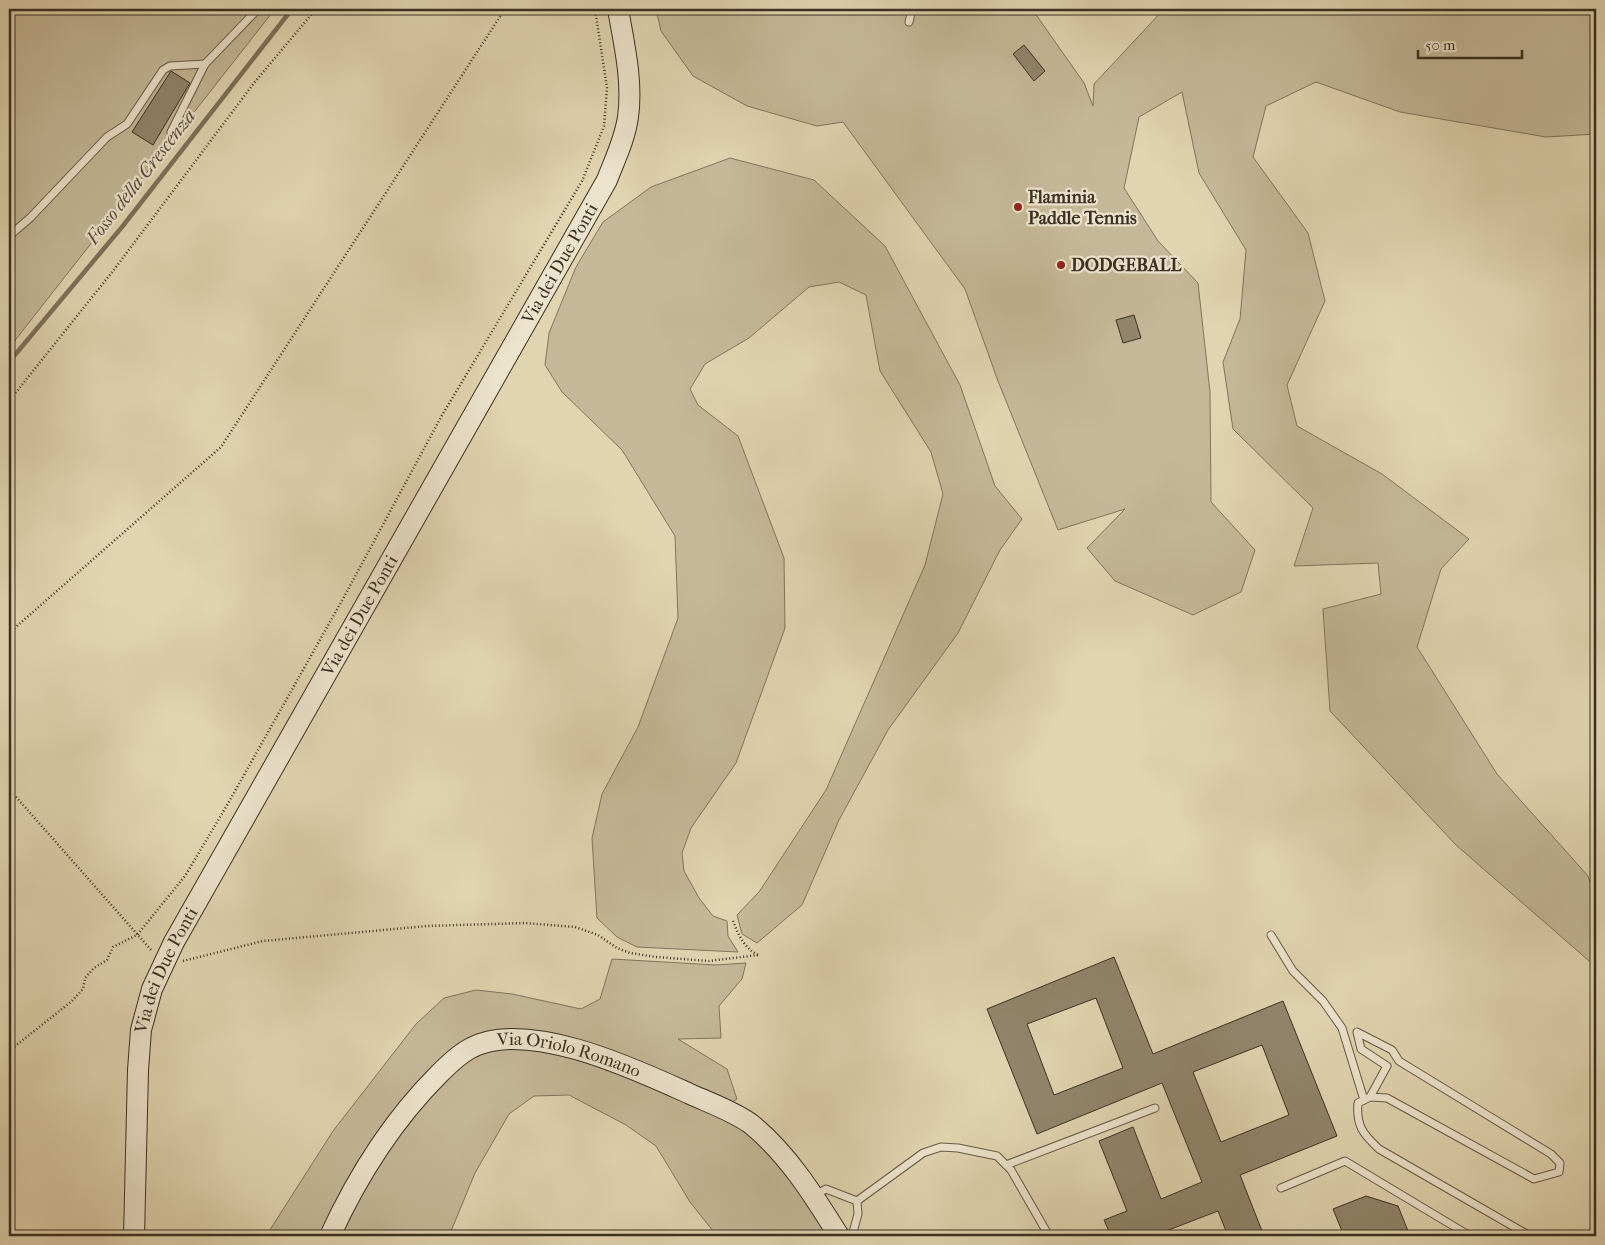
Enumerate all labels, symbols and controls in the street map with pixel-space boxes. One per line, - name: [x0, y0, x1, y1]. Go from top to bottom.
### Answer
- scale bar: [1418, 28, 1521, 60]
- text: 50 m: [1425, 36, 1456, 54]
- water label: Fosso della Crescenza: [81, 105, 200, 249]
- place label: Flaminia Paddle Tennis: [1027, 187, 1137, 229]
- street label: Via dei Due Ponti: [517, 199, 602, 328]
- marker: Flaminia Paddle Tennis: [1012, 201, 1024, 213]
- place label: DODGEBALL: [1071, 255, 1182, 276]
- marker: DODGEBALL: [1055, 259, 1067, 271]
- street label: Via dei Due Ponti: [316, 551, 402, 680]
- street label: Via dei Due Ponti: [130, 903, 202, 1036]
- street label: Via Oriolo Romano: [495, 1028, 644, 1082]

